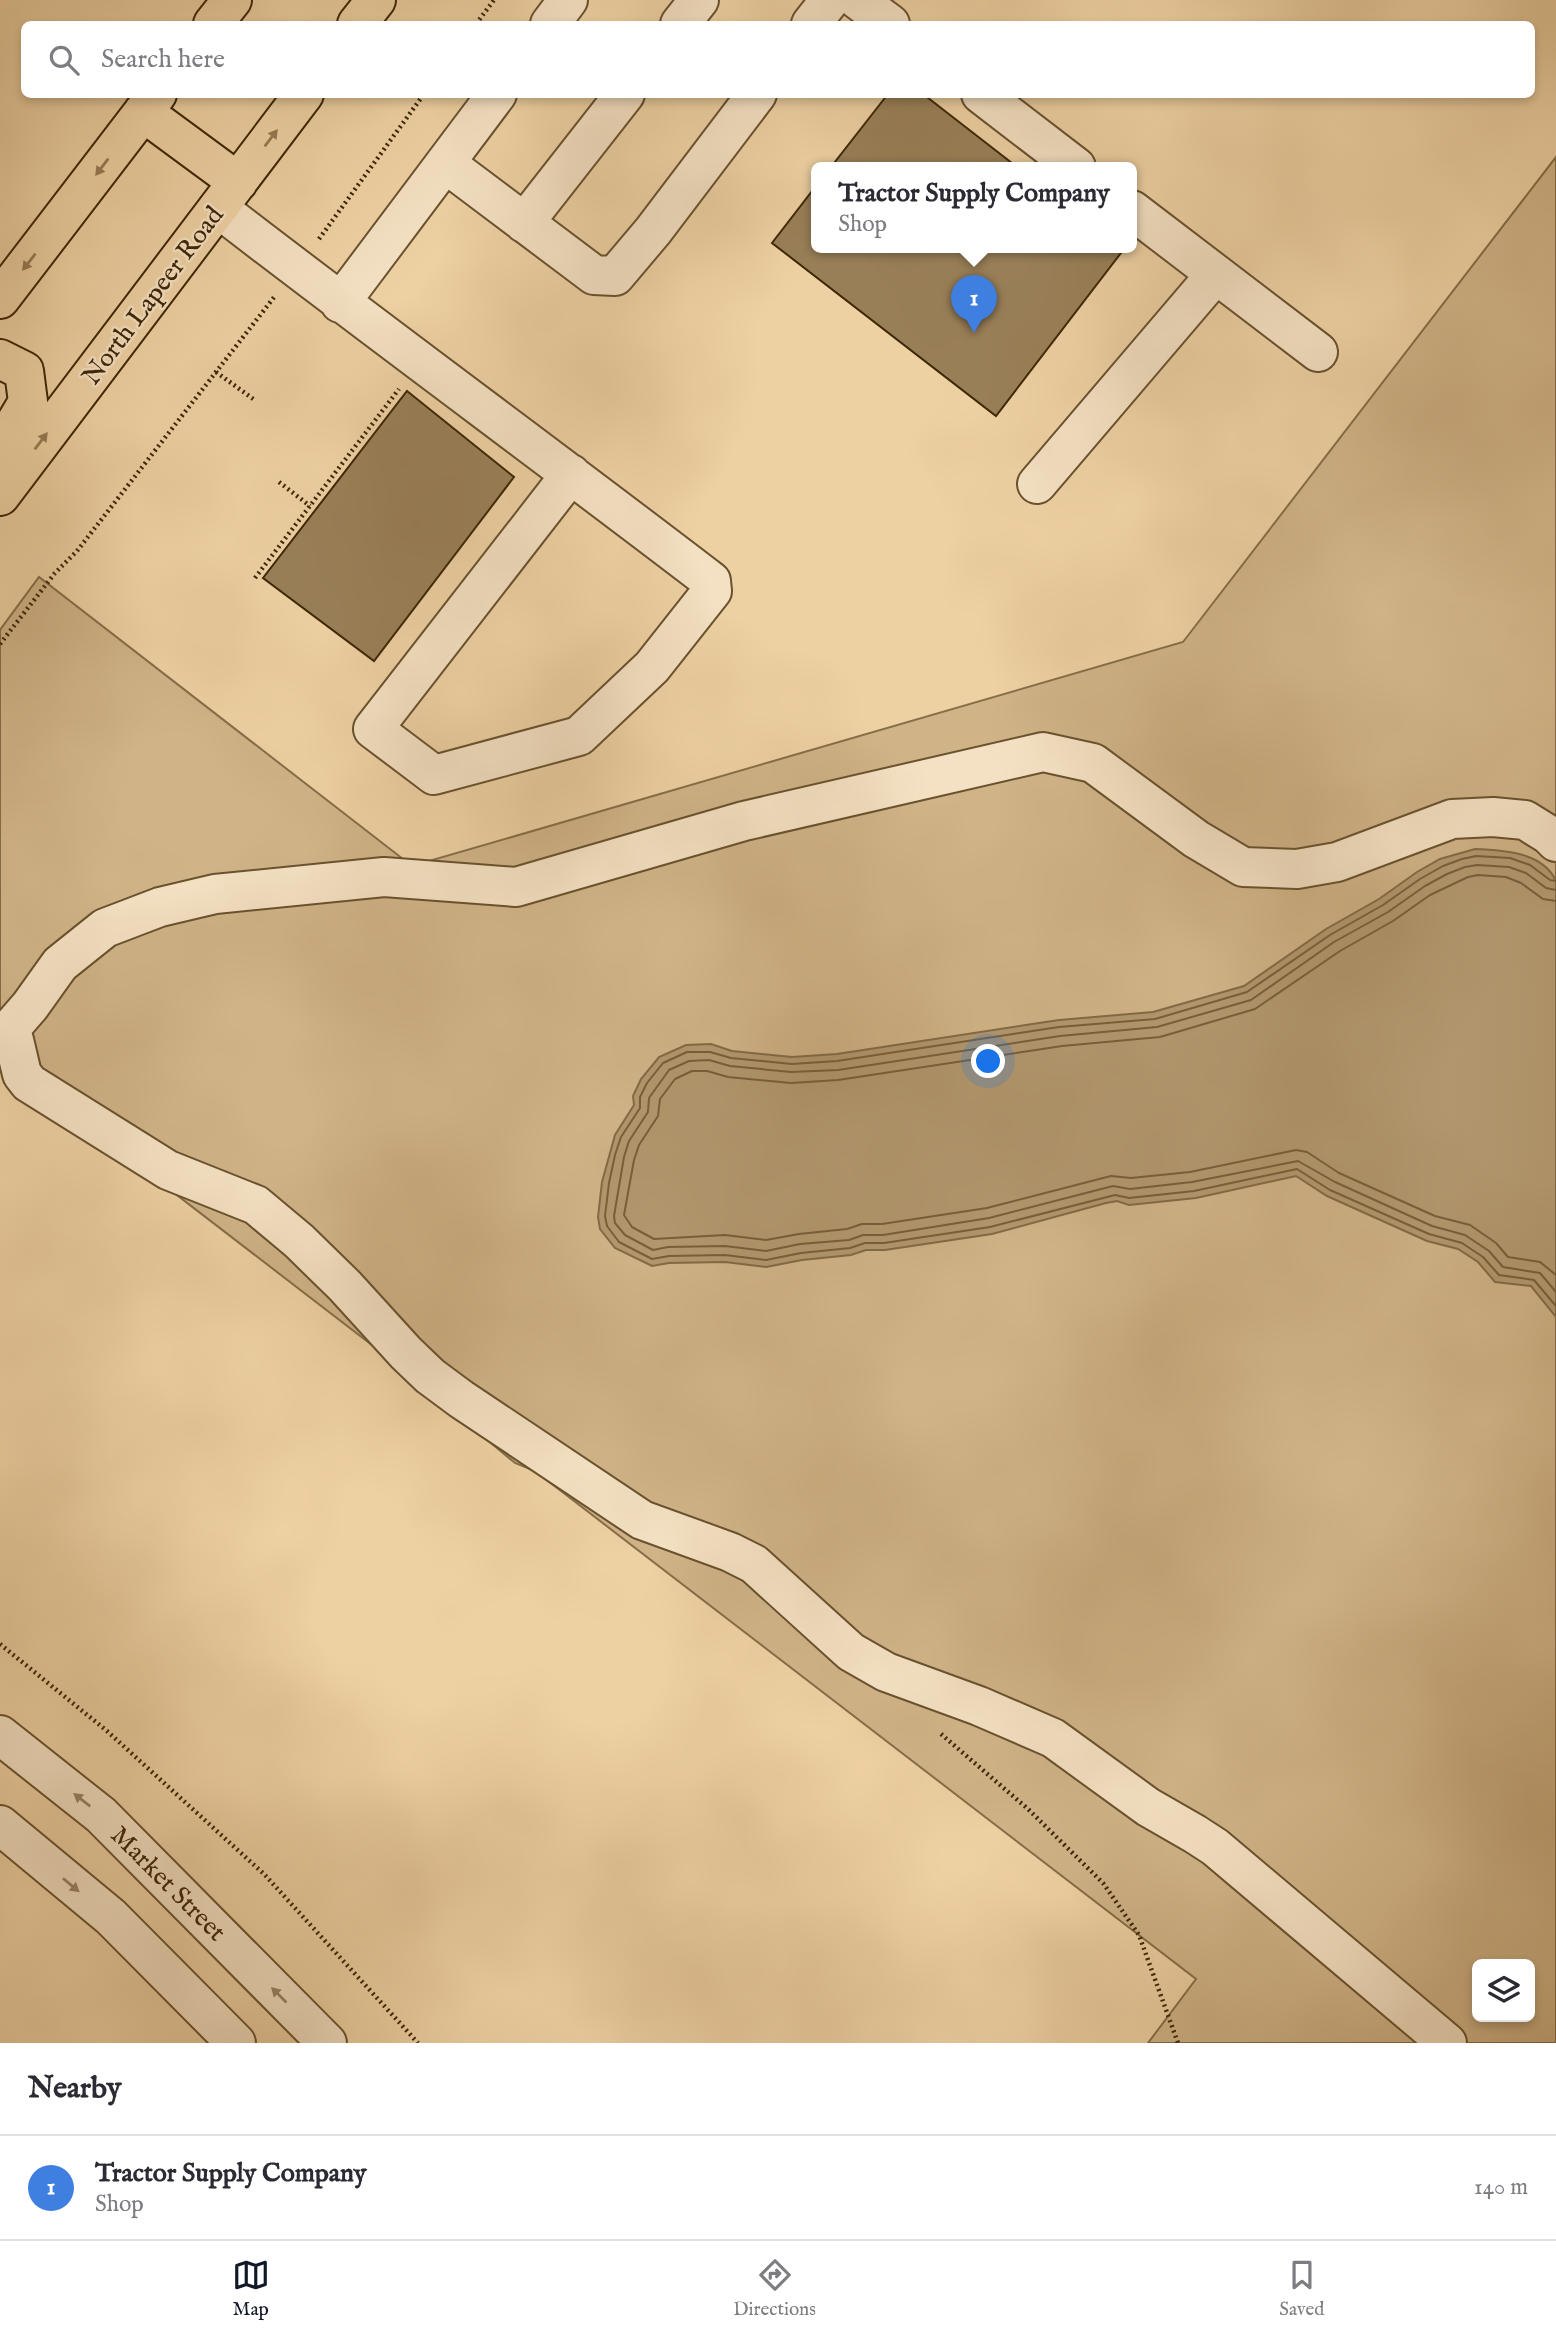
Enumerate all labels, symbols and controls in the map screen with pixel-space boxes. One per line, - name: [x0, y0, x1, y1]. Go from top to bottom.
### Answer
- search box: [21, 21, 1535, 98]
- icon: search: [45, 41, 83, 79]
- text: Search here: [101, 43, 225, 76]
- one-way arrow: [264, 129, 278, 148]
- one-way arrow: [94, 157, 109, 175]
- popup: [811, 162, 1137, 253]
- text: Tractor Supply Company: [838, 177, 1110, 210]
- street label: North Lapeer Road: [75, 200, 231, 392]
- text: Shop: [838, 210, 887, 239]
- one-way arrow: [22, 253, 37, 270]
- pin: 1: [951, 275, 997, 333]
- one-way arrow: [34, 433, 49, 451]
- your location: [971, 1044, 1005, 1078]
- one-way arrow: [74, 1793, 92, 1808]
- street label: Market Street: [103, 1819, 233, 1949]
- one-way arrow: [62, 1877, 80, 1892]
- map controls: [1472, 1959, 1535, 2022]
- button: layers: [1472, 1959, 1535, 2022]
- one-way arrow: [271, 1986, 288, 2003]
- text: Nearby: [28, 2070, 121, 2108]
- text: Tractor Supply Company: [95, 2157, 367, 2190]
- text: 1: [47, 2173, 55, 2202]
- text: 140 m: [1474, 2173, 1528, 2202]
- text: Shop: [95, 2190, 144, 2219]
- tab: Map: [232, 2256, 270, 2322]
- tab: Directions: [733, 2256, 816, 2322]
- tab: Saved: [1279, 2256, 1324, 2322]

